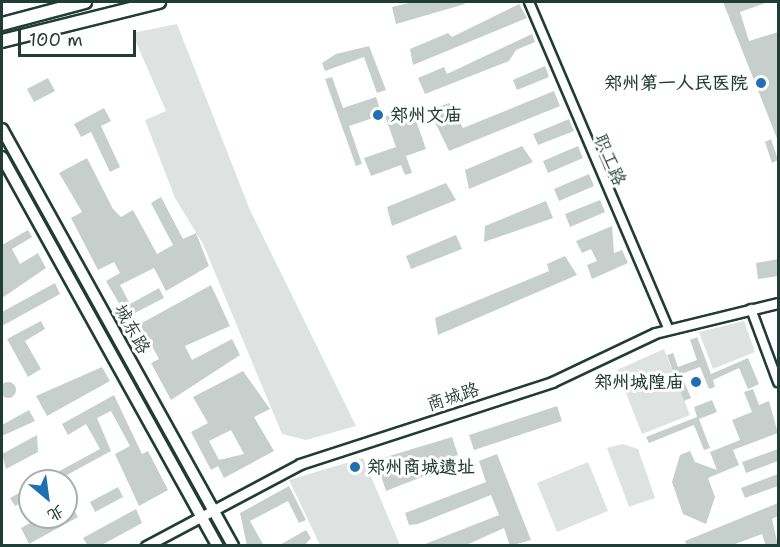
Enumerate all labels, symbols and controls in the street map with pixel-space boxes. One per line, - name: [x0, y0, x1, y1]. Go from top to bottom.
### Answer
- scale bar: [21, 18, 140, 56]
- text: 100 m: [29, 28, 83, 52]
- place label: 郑州第一人民医院: [604, 72, 748, 94]
- marker: 郑州第一人民医院: [752, 74, 770, 92]
- place label: 郑州文庙: [390, 104, 462, 126]
- marker: 郑州文庙: [371, 108, 385, 122]
- street label: 职工路: [590, 131, 630, 189]
- street label: 城东路: [109, 300, 155, 358]
- place label: 郑州城隍庙: [594, 371, 684, 393]
- marker: 郑州城隍庙: [689, 375, 703, 389]
- street label: 商城路: [424, 378, 482, 416]
- place label: 郑州商城遗址: [367, 456, 475, 478]
- marker: 郑州商城遗址: [348, 460, 362, 474]
- north arrow: [18, 469, 78, 529]
- text: 北: [44, 500, 68, 526]

